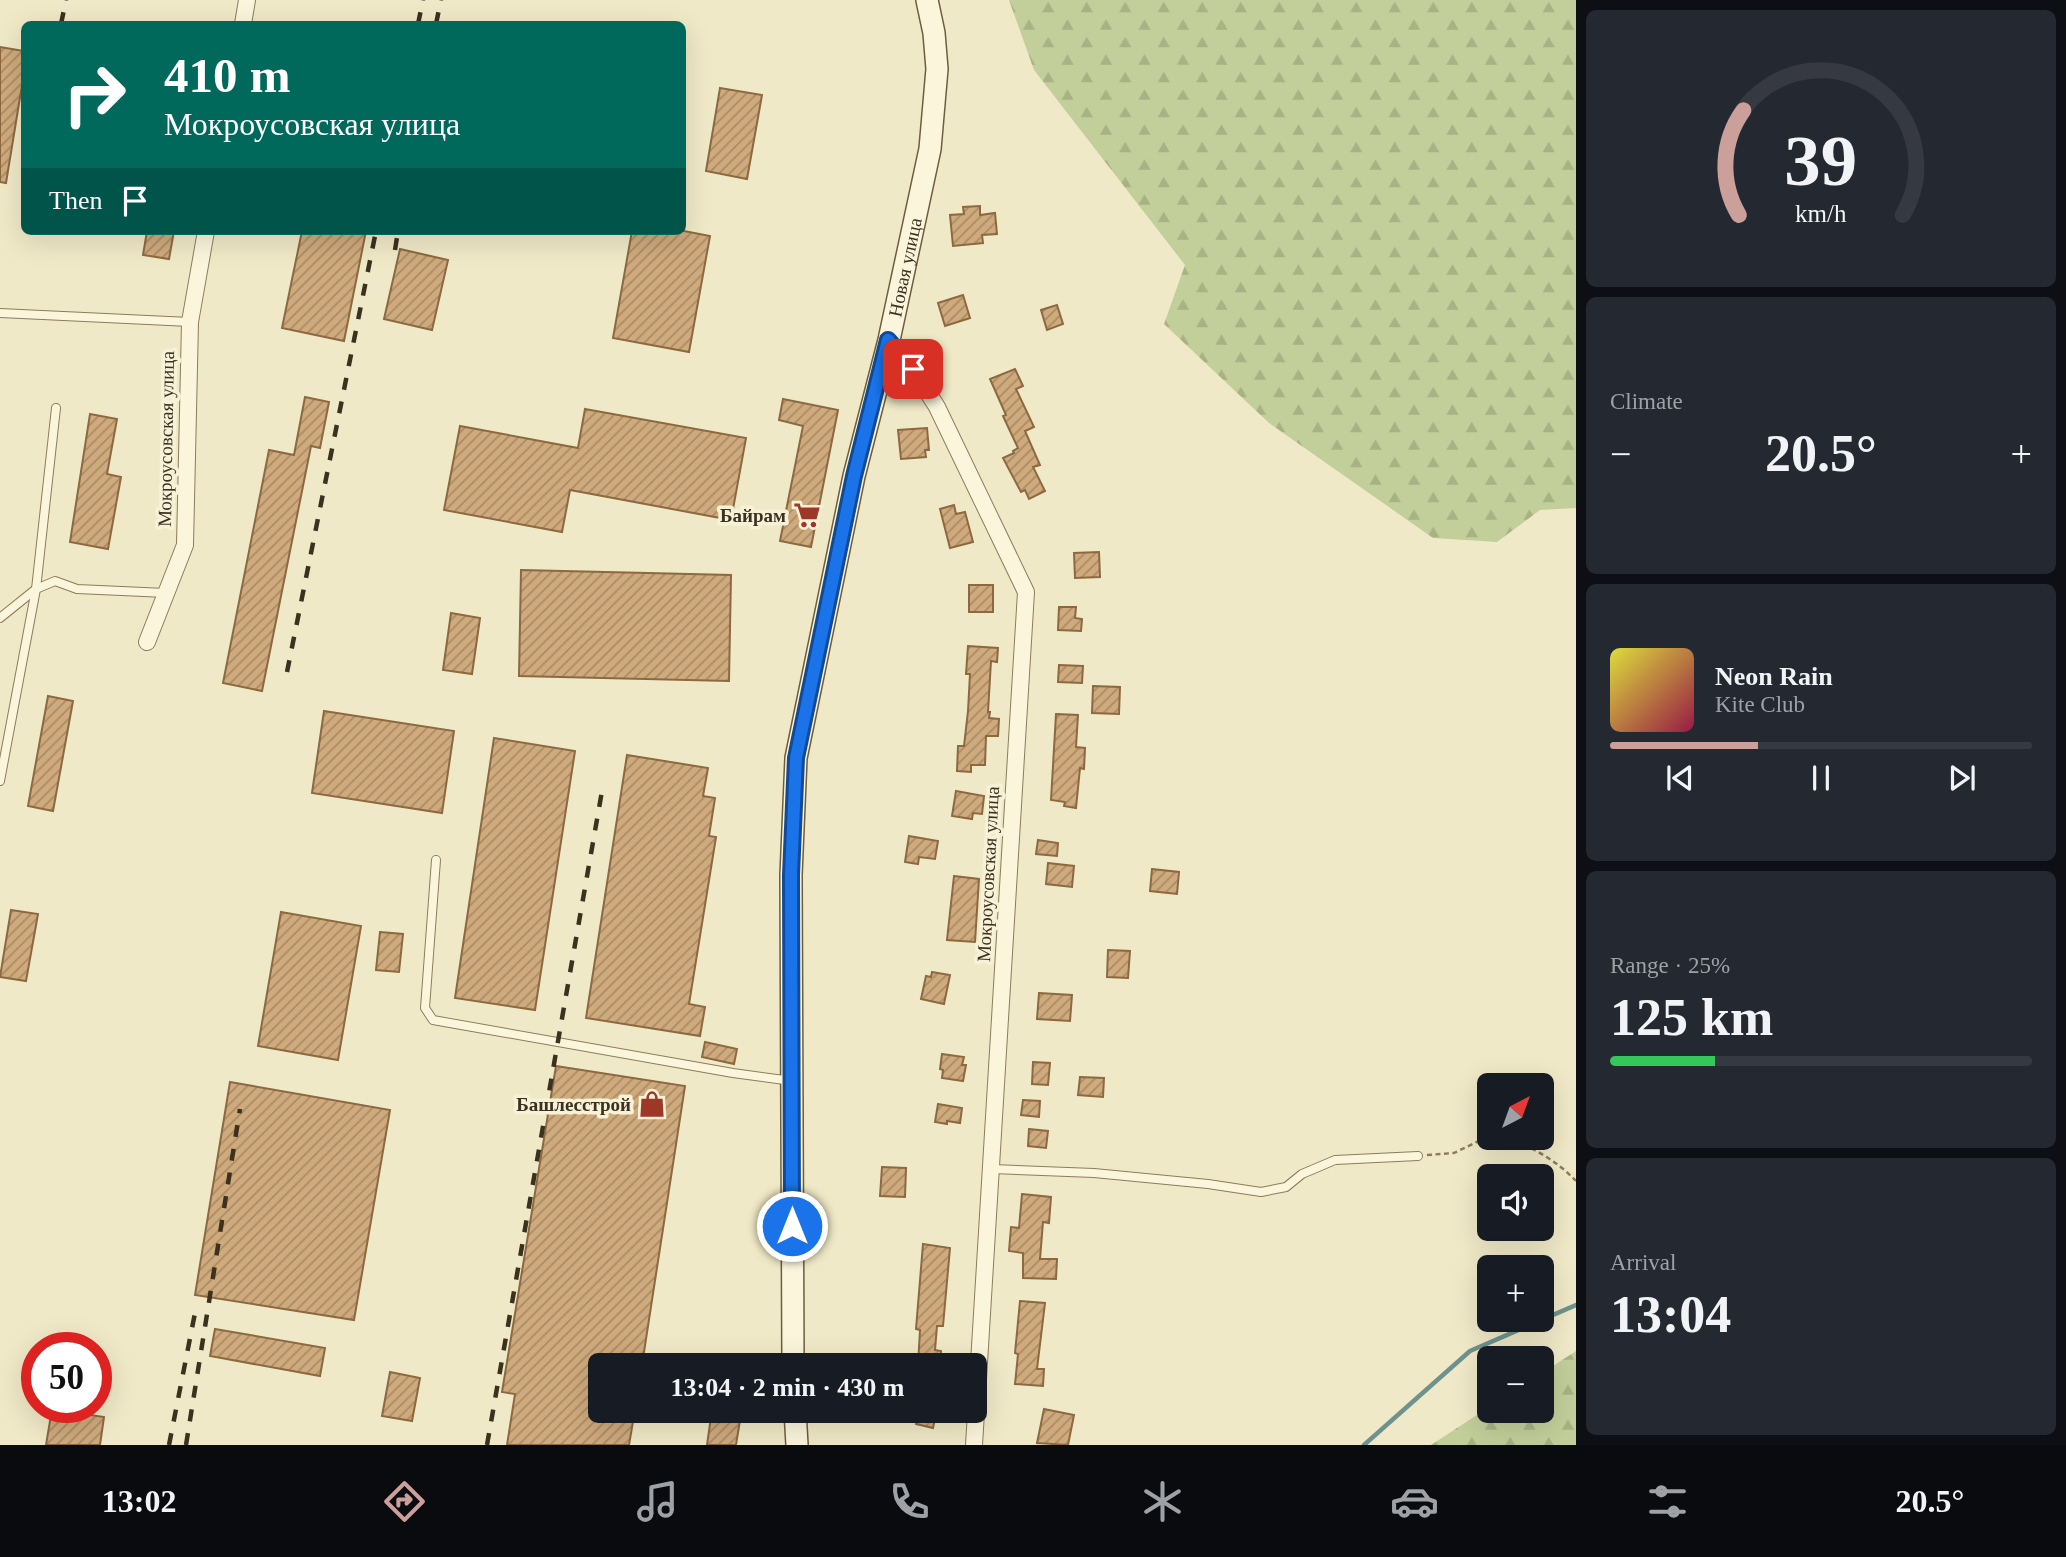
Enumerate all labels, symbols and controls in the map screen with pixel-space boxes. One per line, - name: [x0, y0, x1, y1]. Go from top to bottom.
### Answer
- text: 410 m: [164, 48, 291, 103]
- icon: right: [49, 49, 140, 140]
- text: Мокроусовская улица: [164, 106, 460, 142]
- text: 39: [1785, 120, 1857, 201]
- icon: arrive: [116, 182, 154, 220]
- text: Then: [49, 186, 102, 215]
- text: km/h: [1795, 199, 1847, 226]
- street label: Новая улица: [884, 215, 926, 319]
- pin: [883, 339, 943, 399]
- street label: Мокроусовская улица: [154, 350, 178, 527]
- icon: arrive: [894, 350, 932, 388]
- text: Climate: [1610, 389, 1683, 414]
- text: 20.5°: [1765, 425, 1877, 482]
- text: −: [1610, 433, 1631, 475]
- text: +: [2011, 433, 2032, 475]
- supermarket icon: Байрам: [792, 500, 822, 530]
- place label: Байрам: [720, 505, 786, 526]
- text: Neon Rain: [1715, 662, 1833, 691]
- text: Kite Club: [1715, 692, 1805, 717]
- icon: previous: [1661, 759, 1699, 797]
- icon: pause: [1802, 759, 1840, 797]
- icon: next: [1943, 759, 1981, 797]
- street label: Мокроусовская улица: [973, 785, 1003, 962]
- text: Range · 25%: [1610, 953, 1730, 978]
- text: 125 km: [1610, 989, 1773, 1046]
- north arrow: [1477, 1073, 1554, 1150]
- map controls: [1477, 1073, 1554, 1423]
- shop icon: Башлесстрой: [637, 1089, 667, 1119]
- place label: Башлесстрой: [516, 1094, 631, 1115]
- button: sound: [1477, 1164, 1554, 1241]
- position arrow: [755, 1189, 829, 1263]
- text: Arrival: [1610, 1250, 1676, 1275]
- button: +: [1477, 1255, 1554, 1332]
- text: 13:04: [1610, 1286, 1731, 1343]
- speed limit sign: 50: [21, 1332, 112, 1423]
- button: −: [1477, 1346, 1554, 1423]
- text: 13:04 · 2 min · 430 m: [671, 1373, 905, 1402]
- icon: directions: [380, 1477, 429, 1526]
- icon: music: [633, 1477, 682, 1526]
- icon: phone: [885, 1477, 934, 1526]
- icon: climate: [1138, 1477, 1187, 1526]
- icon: car: [1390, 1477, 1439, 1526]
- icon: filters: [1643, 1477, 1692, 1526]
- text: 13:02: [102, 1483, 176, 1519]
- text: 20.5°: [1895, 1483, 1964, 1519]

